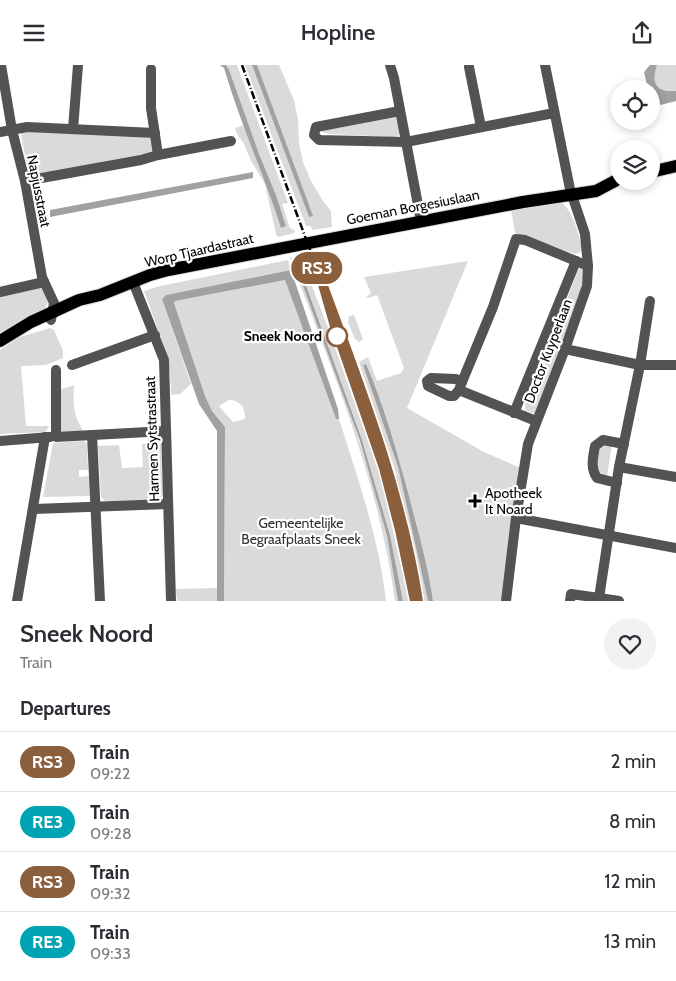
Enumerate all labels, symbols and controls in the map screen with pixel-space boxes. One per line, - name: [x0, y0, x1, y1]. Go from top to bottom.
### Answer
- icon: menu: [20, 19, 48, 47]
- text: Hopline: [301, 19, 375, 46]
- icon: share: [628, 19, 656, 47]
- map controls: [610, 80, 660, 190]
- button: locate: [610, 80, 660, 130]
- button: layers: [610, 140, 660, 190]
- street label: Napjusstraat: [23, 153, 55, 229]
- street label: Goeman Borgesiuslaan: [345, 185, 481, 229]
- street label: Worp Tjaardastraat: [143, 229, 255, 271]
- line badge: RS3: [288, 252, 346, 284]
- text: RS3: [301, 257, 333, 279]
- street label: Doctor Kuyperlaan: [520, 296, 576, 406]
- marker: Sneek Noord: [326, 325, 348, 347]
- place label: Sneek Noord: [244, 327, 322, 345]
- street label: Harmen Sytstrastraat: [141, 376, 163, 502]
- place label: Apotheek It Noard: [485, 484, 543, 518]
- marker: Apotheek It Noard: [469, 495, 481, 507]
- park label: Gemeentelijke Begraafplaats Sneek: [241, 514, 361, 548]
- button: heart: [604, 618, 656, 670]
- text: Sneek Noord: [20, 619, 153, 648]
- text: Train: [20, 653, 52, 672]
- text: Departures: [20, 697, 111, 720]
- text: Train: [90, 741, 130, 764]
- text: 2 min: [610, 750, 656, 773]
- text: RS3: [32, 751, 63, 773]
- text: 09:22: [90, 764, 130, 783]
- text: Train: [90, 801, 130, 824]
- text: 8 min: [609, 810, 656, 833]
- text: RE3: [32, 811, 63, 833]
- text: 09:28: [90, 824, 132, 843]
- text: Train: [90, 861, 130, 884]
- text: 12 min: [604, 870, 656, 893]
- text: RS3: [32, 871, 63, 893]
- text: 09:32: [90, 884, 131, 903]
- text: Train: [90, 921, 130, 944]
- text: 13 min: [604, 930, 656, 953]
- text: RE3: [32, 931, 63, 953]
- text: 09:33: [90, 944, 131, 963]

